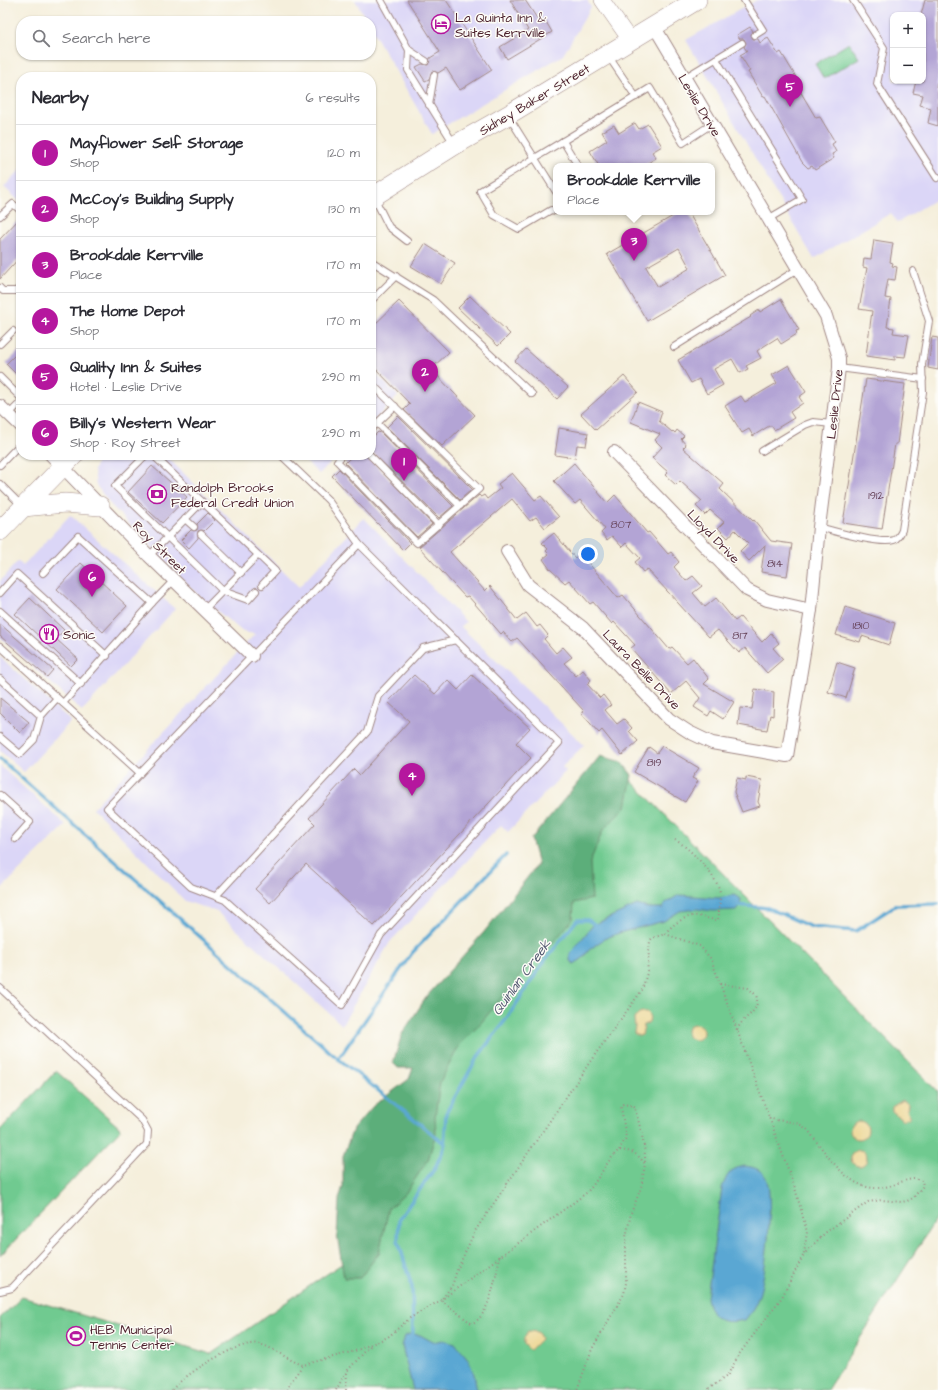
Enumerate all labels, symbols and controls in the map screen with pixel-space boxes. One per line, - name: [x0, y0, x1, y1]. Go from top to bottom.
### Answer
- place label: La Quinta Inn & Suites Kerrville: [455, 9, 546, 42]
- map controls: [890, 12, 926, 84]
- button: +: [890, 12, 926, 48]
- hotel icon: La Quinta Inn & Suites Kerrville: [430, 13, 452, 35]
- search box: [16, 16, 376, 60]
- icon: search: [30, 27, 52, 49]
- text: Search here: [62, 28, 151, 49]
- button: −: [890, 48, 926, 84]
- street label: Sidney Baker Street: [476, 59, 594, 141]
- street label: Leslie Drive: [673, 71, 725, 140]
- pin: 5: [777, 74, 803, 107]
- text: Nearby: [32, 86, 89, 110]
- text: 6 results: [305, 89, 360, 107]
- text: Mayflower Self Storage: [70, 133, 243, 154]
- text: 1: [44, 144, 46, 162]
- text: 120 m: [327, 144, 360, 162]
- text: Shop: [70, 154, 99, 172]
- popup: [553, 163, 715, 215]
- text: Brookdale Kerrville: [567, 170, 701, 191]
- text: McCoy's Building Supply: [70, 189, 234, 210]
- text: Place: [567, 191, 599, 209]
- text: 2: [41, 200, 49, 218]
- text: 130 m: [328, 200, 360, 218]
- text: Shop: [70, 210, 99, 228]
- pin: 3: [621, 228, 647, 261]
- text: Brookdale Kerrville: [70, 245, 203, 266]
- text: 3: [42, 256, 48, 274]
- text: 170 m: [327, 256, 360, 274]
- text: Place: [70, 266, 102, 284]
- text: The Home Depot: [70, 301, 185, 322]
- text: 4: [41, 312, 49, 330]
- text: 170 m: [327, 312, 360, 330]
- text: Shop: [70, 322, 99, 340]
- text: Quality Inn & Suites: [70, 357, 201, 378]
- pin: 2: [412, 359, 438, 392]
- text: 5: [40, 368, 50, 386]
- text: 290 m: [322, 368, 360, 386]
- street label: Leslie Drive: [822, 368, 848, 440]
- text: Hotel · Leslie Drive: [70, 378, 182, 396]
- text: Billy's Western Wear: [70, 413, 216, 434]
- text: 6: [41, 424, 49, 442]
- text: 290 m: [322, 424, 360, 442]
- text: Shop · Roy Street: [70, 434, 181, 452]
- pin: 1: [391, 448, 417, 481]
- place label: Randolph Brooks Federal Credit Union: [171, 479, 294, 512]
- bank icon: Randolph Brooks Federal Credit Union: [146, 483, 168, 505]
- house number: 1912: [868, 488, 884, 503]
- street label: Lloyd Drive: [682, 506, 744, 568]
- street label: Roy Street: [128, 517, 191, 580]
- house number: 807: [611, 517, 632, 532]
- your location: [578, 544, 598, 564]
- house number: 814: [767, 556, 784, 571]
- pin: 6: [79, 564, 105, 597]
- house number: 1810: [853, 618, 870, 633]
- restaurant icon: Sonic: [38, 623, 60, 645]
- place label: Sonic: [63, 626, 95, 644]
- street label: Laura Belle Drive: [598, 626, 684, 714]
- house number: 817: [732, 628, 748, 643]
- house number: 819: [647, 755, 661, 770]
- pin: 4: [399, 763, 425, 796]
- water label: Quinlan Creek: [487, 935, 556, 1020]
- place label: HEB Municipal Tennis Center: [90, 1321, 174, 1354]
- sports icon: HEB Municipal Tennis Center: [65, 1325, 87, 1347]

